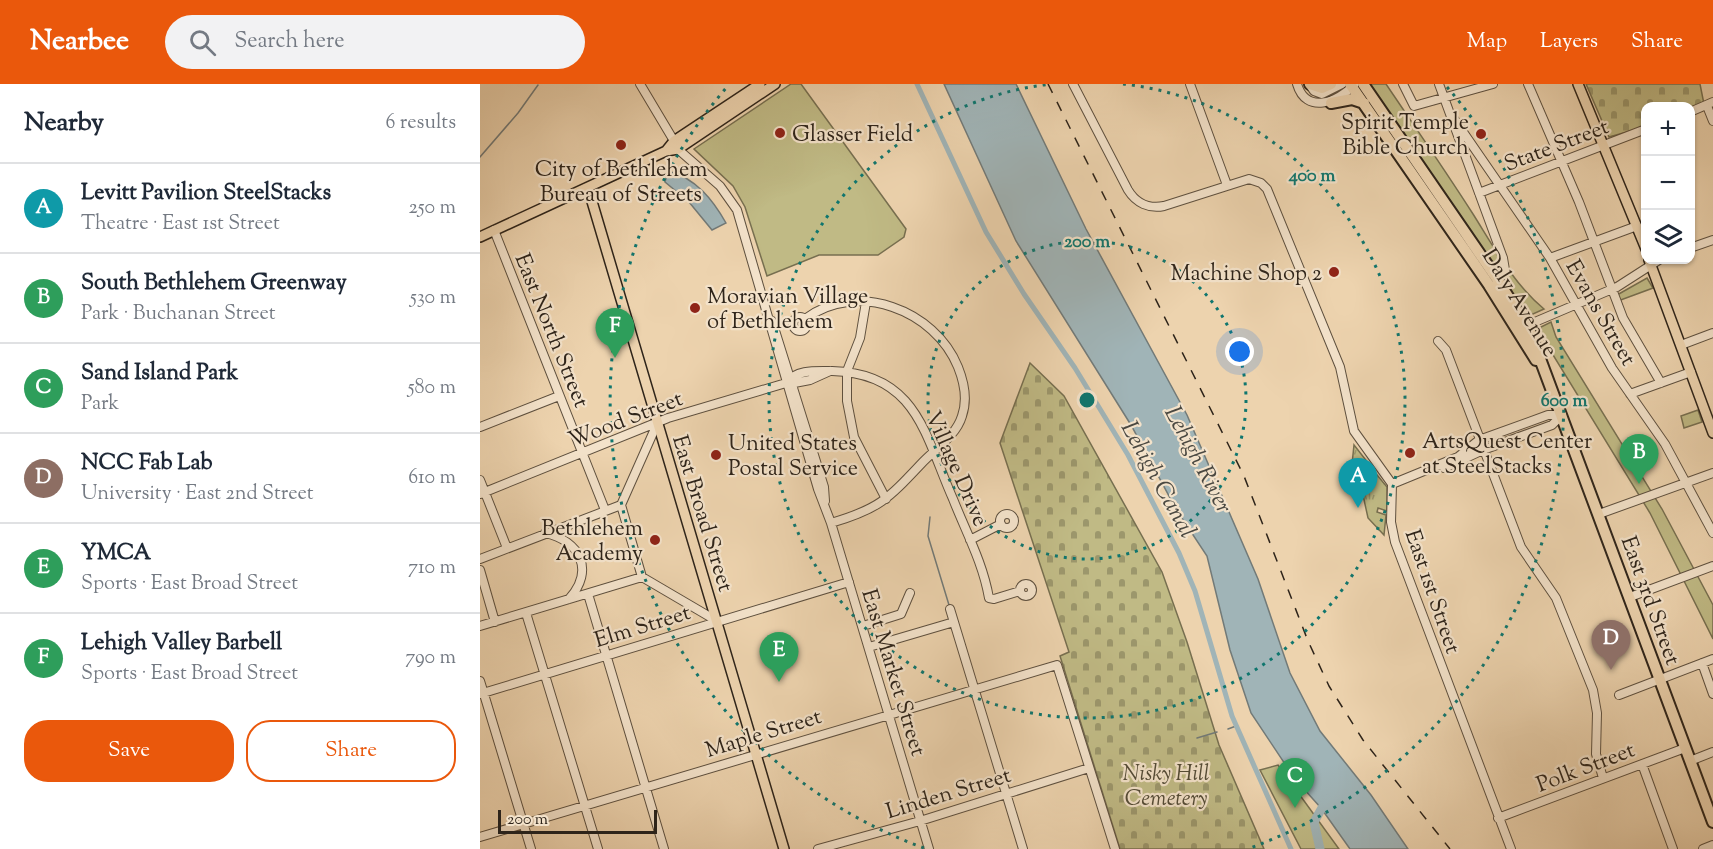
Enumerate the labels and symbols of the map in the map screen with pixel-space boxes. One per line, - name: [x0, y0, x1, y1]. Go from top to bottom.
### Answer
- place label: Spirit Temple Bible Church: [1341, 108, 1469, 165]
- street label: State Street: [1500, 112, 1615, 181]
- place label: Glasser Field: [792, 120, 913, 152]
- marker: Glasser Field: [773, 126, 787, 140]
- marker: Spirit Temple Bible Church: [1474, 127, 1488, 141]
- marker: City of Bethlehem Bureau of Streets: [614, 138, 628, 152]
- place label: City of Bethlehem Bureau of Streets: [535, 155, 707, 212]
- text: 400 m: [1288, 164, 1335, 190]
- text: 200 m: [1064, 230, 1110, 256]
- street label: Daly Avenue: [1472, 243, 1565, 364]
- street label: East North Street: [505, 249, 596, 413]
- street label: Evans Street: [1556, 254, 1643, 373]
- place label: Machine Shop 2: [1170, 259, 1322, 291]
- marker: Machine Shop 2: [1327, 265, 1341, 279]
- place label: Moravian Village of Bethlehem: [707, 282, 868, 339]
- marker: Moravian Village of Bethlehem: [688, 301, 702, 315]
- pin: F: [596, 308, 634, 358]
- your location: [1225, 337, 1254, 366]
- street label: Wood Street: [564, 384, 688, 457]
- text: 600 m: [1541, 389, 1587, 415]
- centre of rings: [1077, 390, 1097, 410]
- water label: Lehigh River: [1155, 400, 1240, 520]
- street label: Village Drive: [916, 406, 995, 532]
- water label: Lehigh Canal: [1111, 415, 1203, 545]
- place label: ArtsQuest Center at SteelStacks: [1422, 427, 1592, 484]
- place label: United States Postal Service: [728, 429, 858, 486]
- street label: East Broad Street: [662, 432, 740, 597]
- pin: B: [1620, 434, 1658, 484]
- marker: ArtsQuest Center at SteelStacks: [1403, 446, 1417, 460]
- marker: United States Postal Service: [709, 448, 723, 462]
- pin: A: [1338, 458, 1378, 508]
- place label: Bethlehem Academy: [541, 514, 643, 571]
- street label: East 1st Street: [1395, 526, 1468, 659]
- street label: East 3rd Street: [1611, 532, 1687, 670]
- marker: Bethlehem Academy: [648, 533, 662, 547]
- street label: East Market Street: [852, 585, 933, 761]
- street label: Elm Street: [591, 598, 695, 658]
- pin: D: [1592, 620, 1630, 670]
- pin: E: [760, 632, 798, 682]
- street label: Maple Street: [702, 702, 826, 768]
- street label: Polk Street: [1532, 735, 1640, 802]
- pin: C: [1276, 758, 1314, 808]
- park label: Nisky Hill Cemetery: [1123, 759, 1210, 816]
- street label: Linden Street: [882, 761, 1016, 829]
- scale bar: [498, 807, 657, 834]

